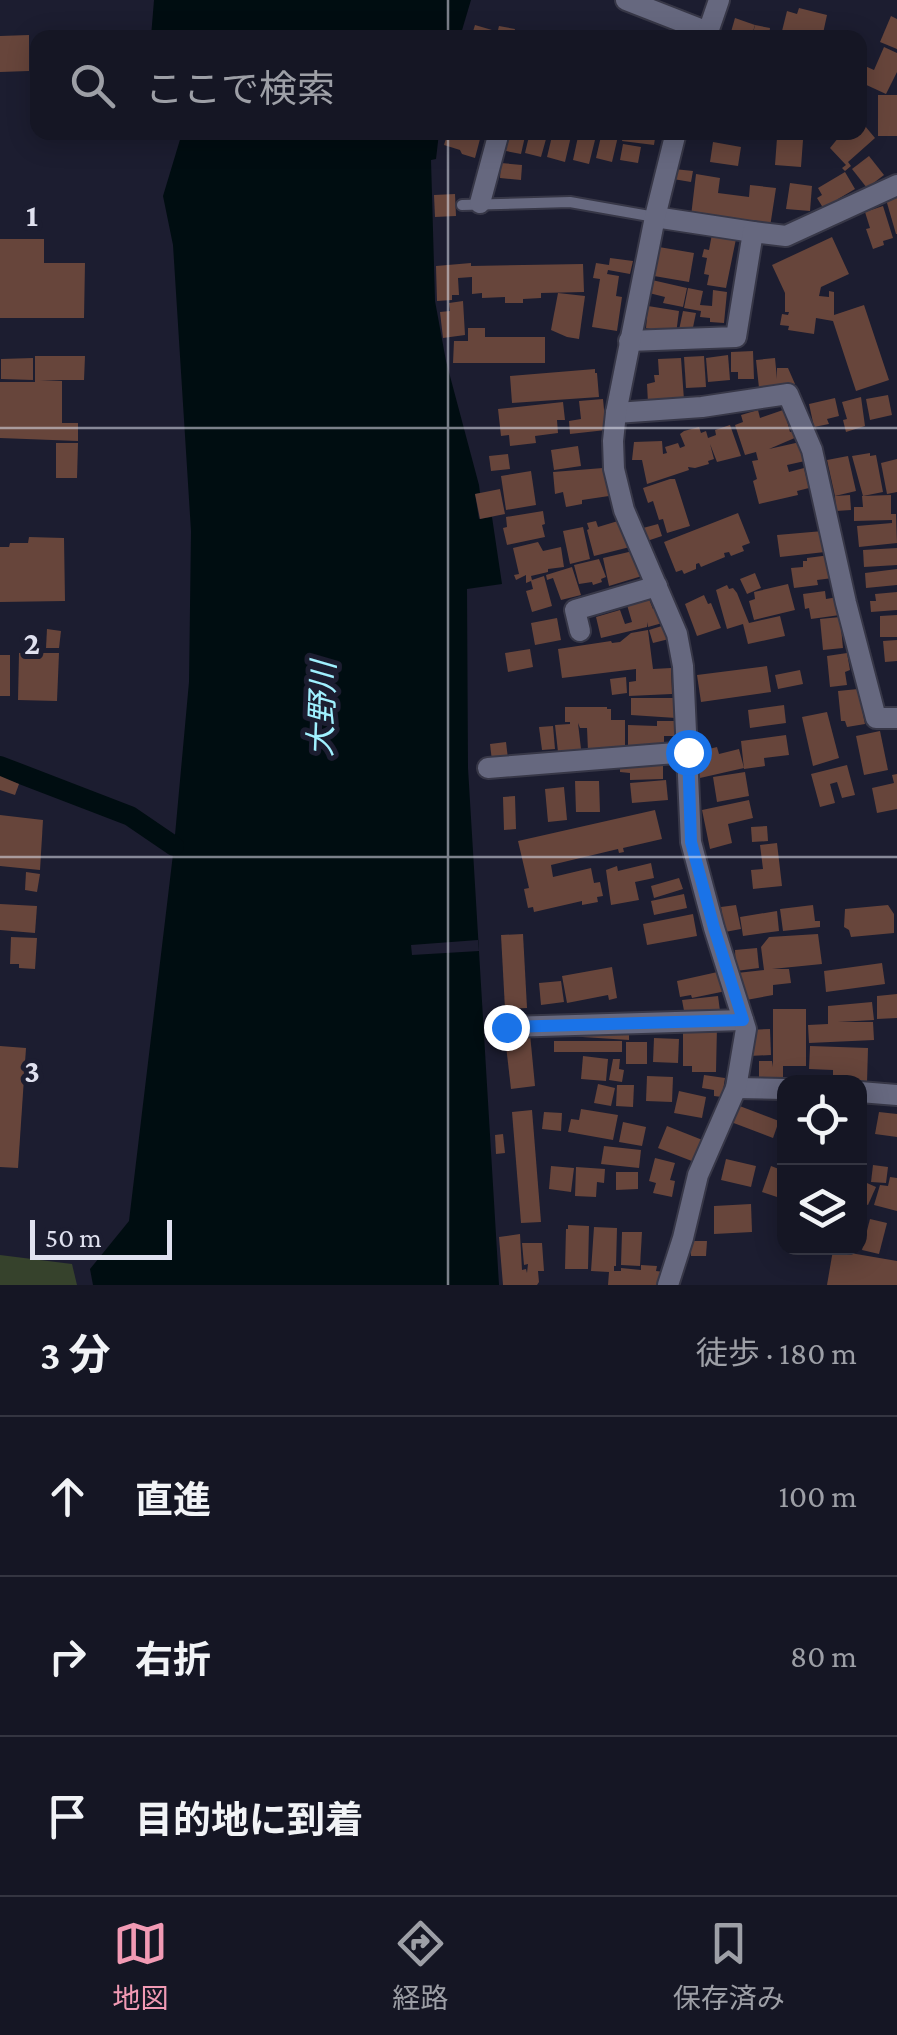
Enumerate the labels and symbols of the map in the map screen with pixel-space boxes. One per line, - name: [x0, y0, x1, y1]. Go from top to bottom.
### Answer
- text: 1: [26, 197, 38, 233]
- text: 2: [24, 625, 40, 661]
- water label: 大野川: [302, 657, 342, 758]
- route start: [666, 730, 712, 776]
- route end: [484, 1005, 530, 1051]
- text: 3: [24, 1053, 40, 1089]
- scale bar: [30, 1215, 172, 1260]

